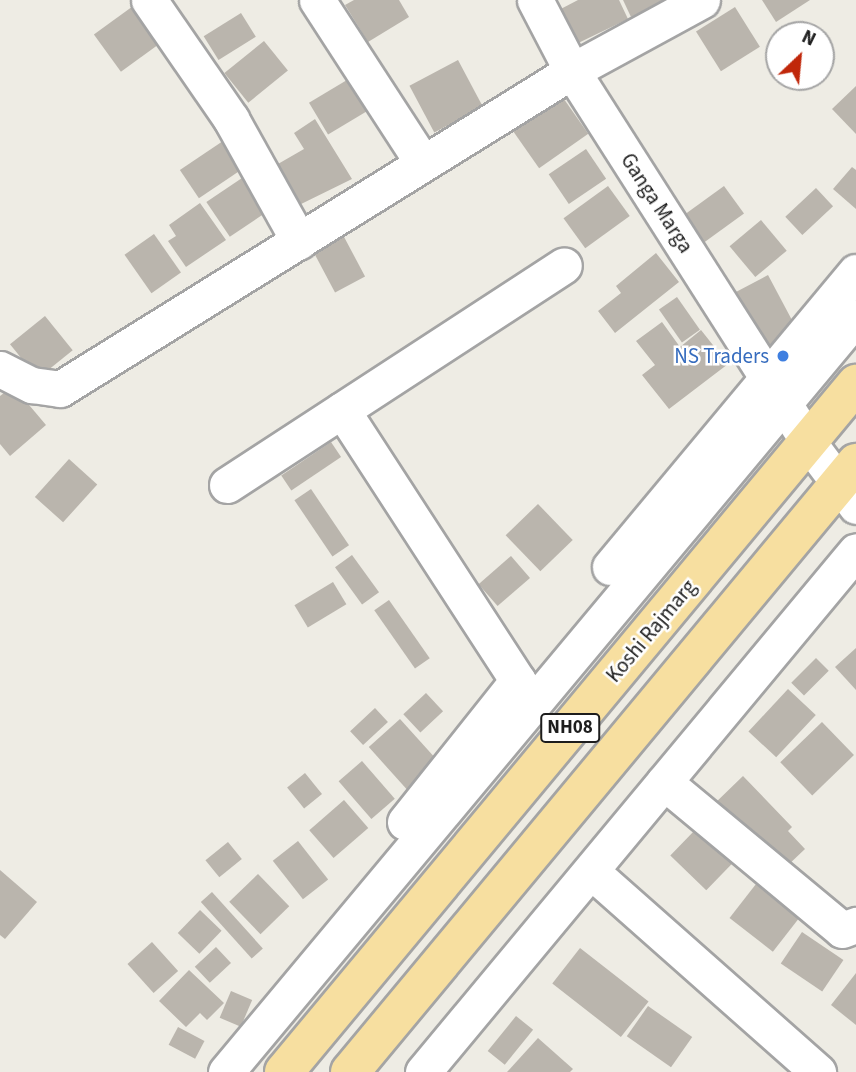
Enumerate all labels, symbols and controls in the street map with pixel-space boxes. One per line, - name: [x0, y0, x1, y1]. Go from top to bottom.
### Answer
- north arrow: [765, 21, 835, 91]
- text: N: [797, 24, 820, 53]
- street label: Ganga Marga: [615, 148, 699, 258]
- place label: NS Traders: [674, 343, 769, 369]
- marker: NS Traders: [775, 348, 791, 364]
- street label: Koshi Rajmarg: [601, 575, 701, 687]
- road number: NH08: [538, 712, 602, 744]

